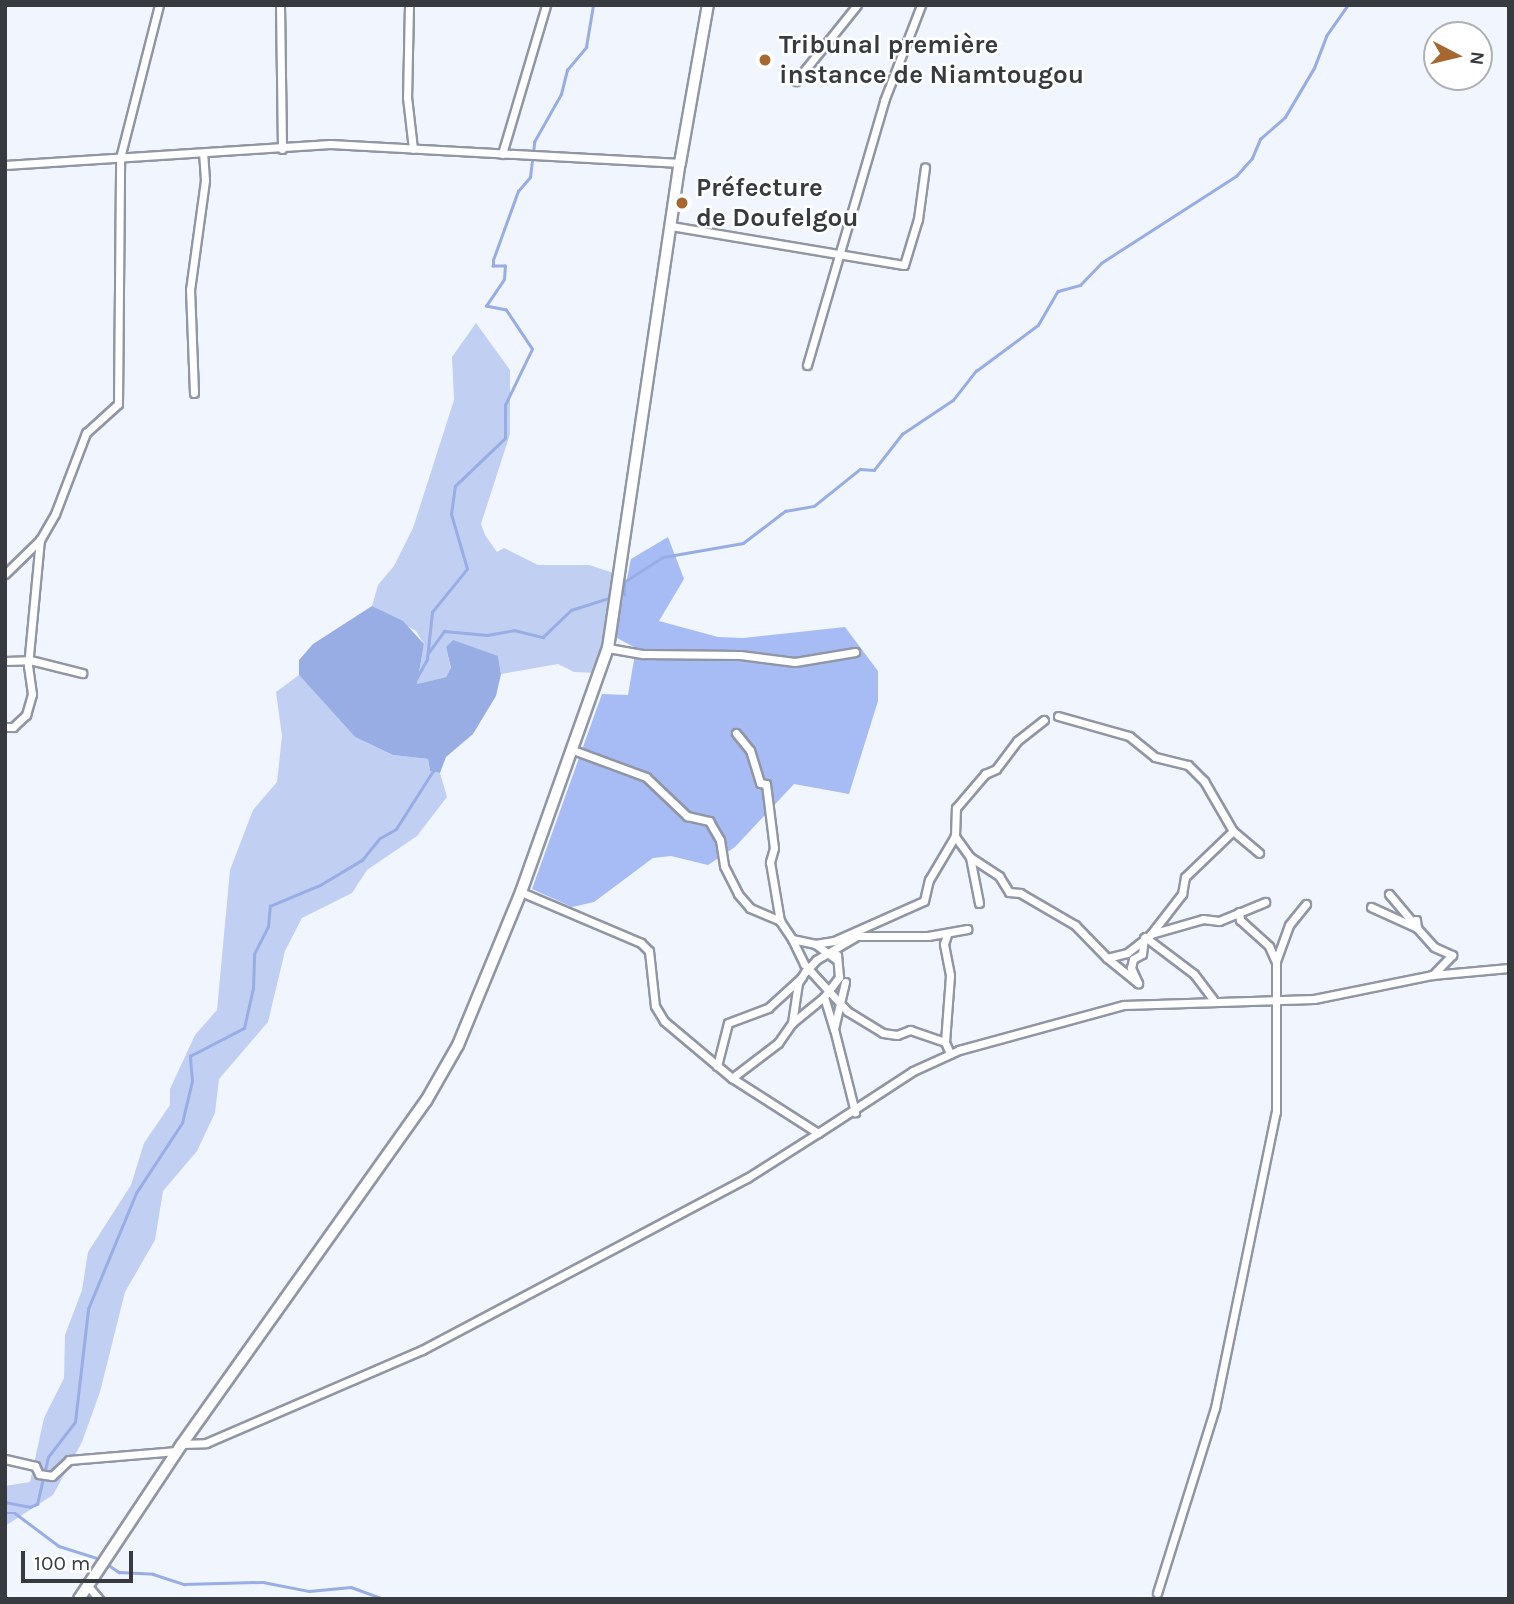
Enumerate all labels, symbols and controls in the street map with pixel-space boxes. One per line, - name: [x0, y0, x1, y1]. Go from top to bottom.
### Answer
- north arrow: [1423, 21, 1493, 91]
- place label: Tribunal première instance de Niamtougou: [779, 29, 1084, 90]
- text: N: [1465, 50, 1489, 66]
- marker: Tribunal première instance de Niamtougou: [757, 52, 773, 68]
- place label: Préfecture de Doufelgou: [696, 172, 859, 234]
- marker: Préfecture de Doufelgou: [674, 195, 690, 211]
- scale bar: [24, 1538, 136, 1582]
- text: 100 m: [34, 1551, 91, 1575]

